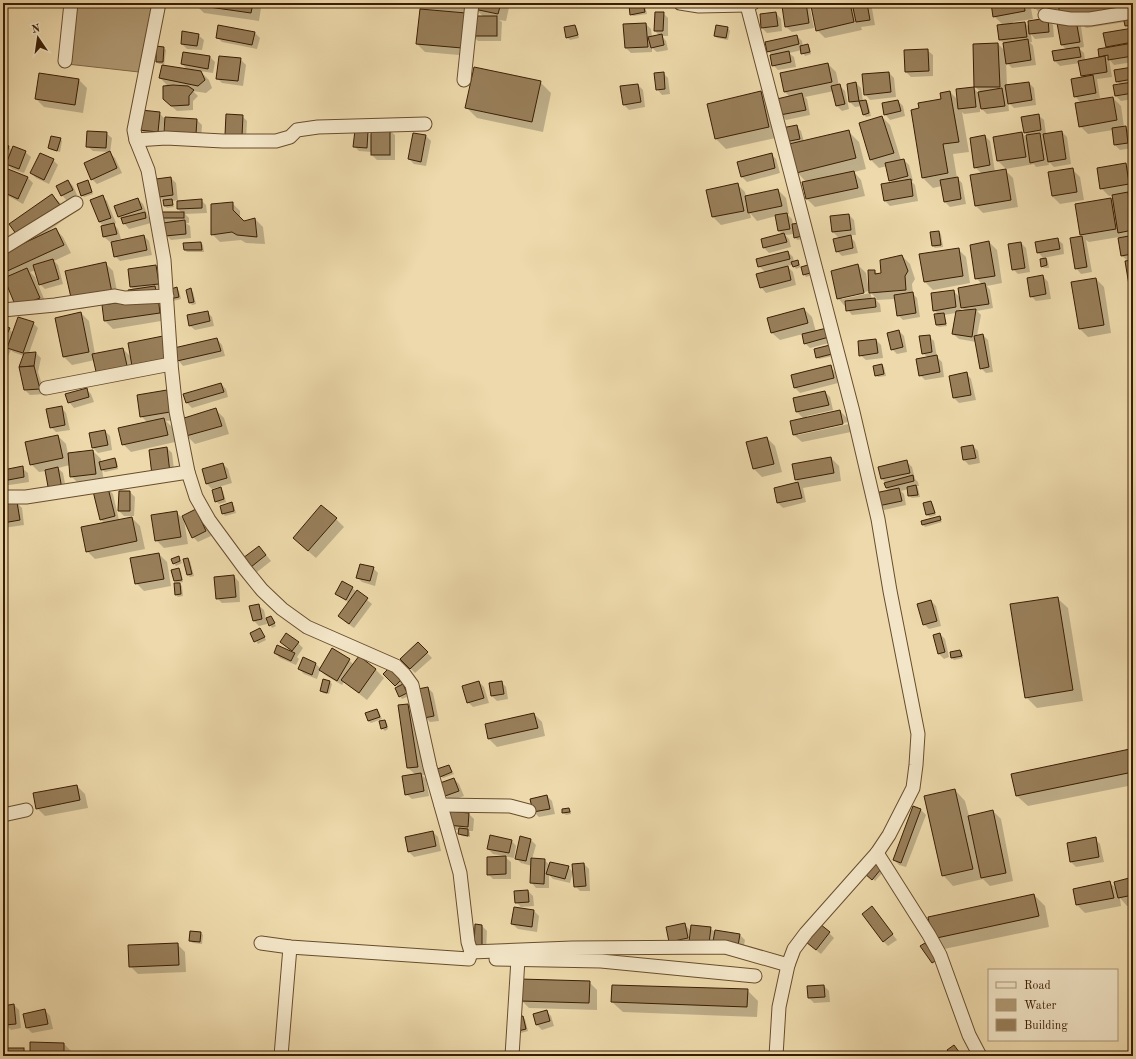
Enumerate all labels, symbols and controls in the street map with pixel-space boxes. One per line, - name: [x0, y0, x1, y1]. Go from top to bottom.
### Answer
- north arrow: [18, 18, 58, 58]
- text: N: [31, 23, 42, 36]
- legend: [988, 969, 1118, 1041]
- text: Road: [1024, 980, 1051, 992]
- text: Water: [1024, 1000, 1057, 1012]
- text: Building: [1024, 1020, 1068, 1032]

